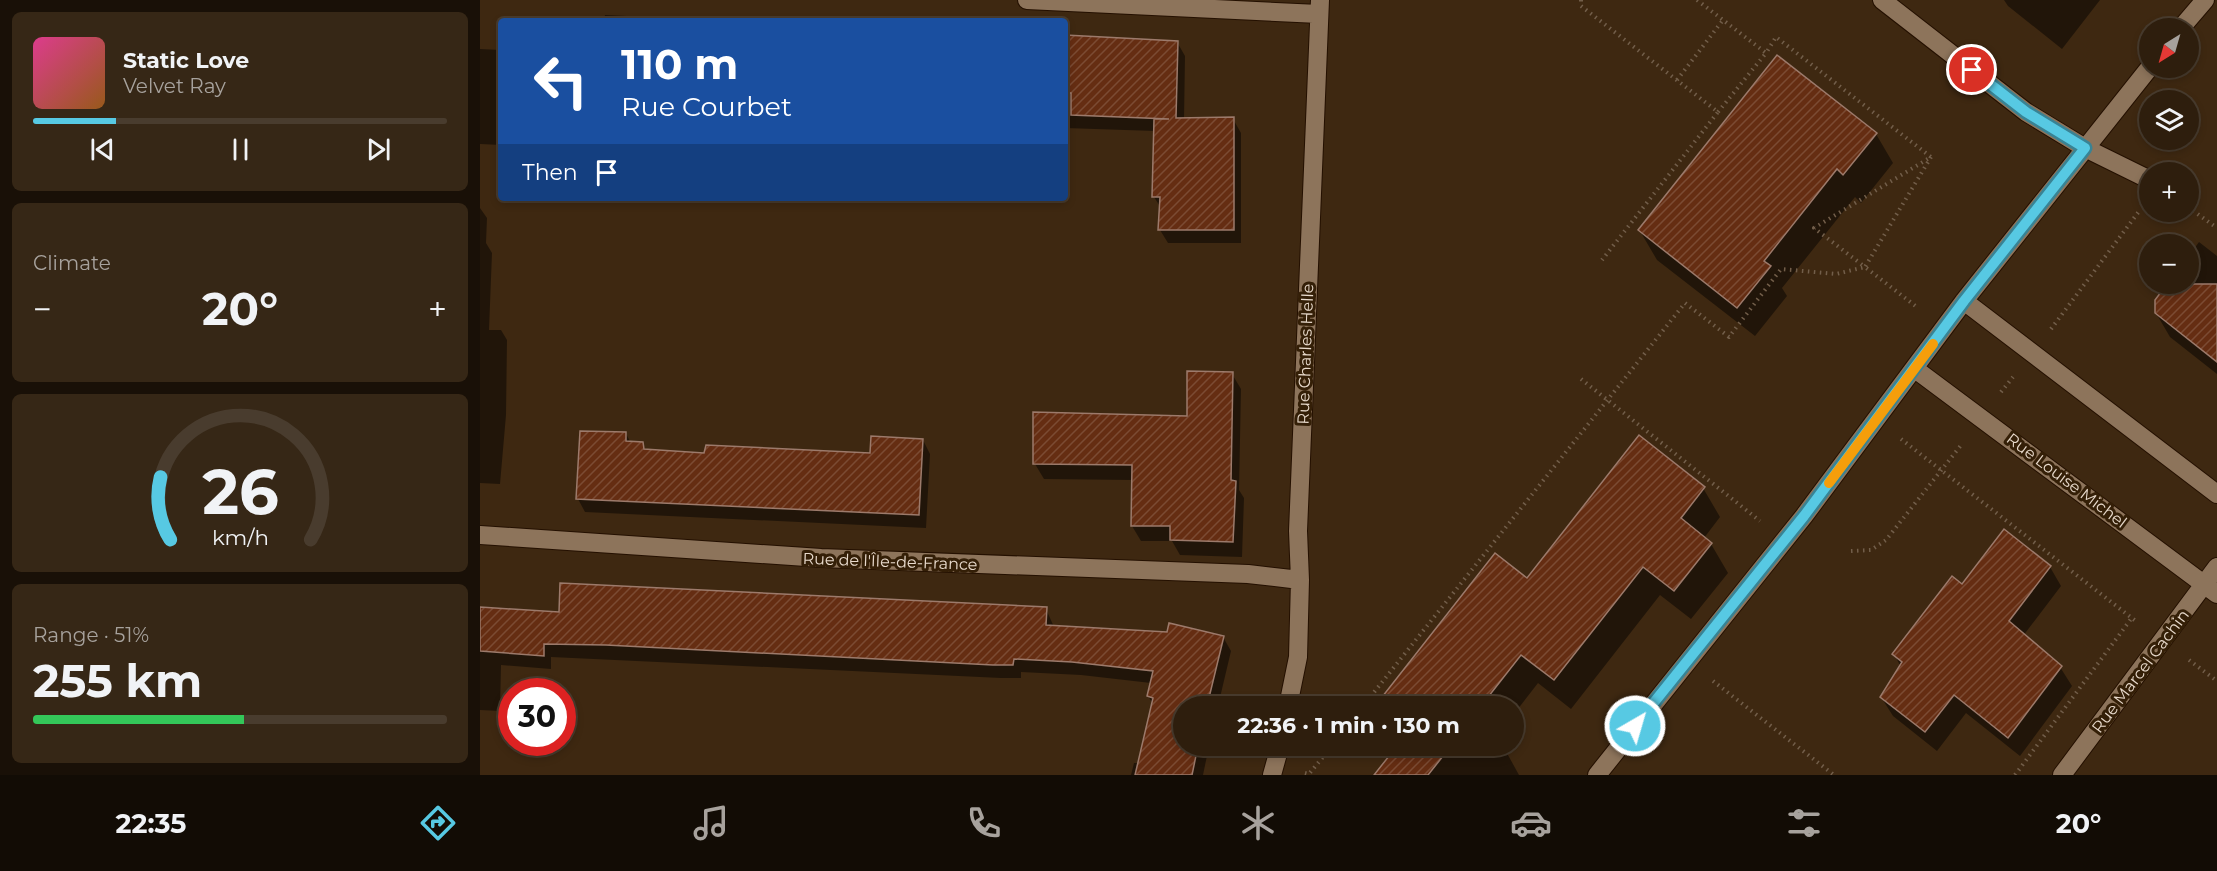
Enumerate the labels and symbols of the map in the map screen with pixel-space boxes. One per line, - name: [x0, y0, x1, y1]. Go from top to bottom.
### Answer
- north arrow: [2139, 18, 2199, 78]
- pin: [1946, 44, 1997, 95]
- street label: Rue Charles Helle: [1294, 283, 1317, 425]
- street label: Rue Louise Michel: [2003, 429, 2131, 532]
- street label: Rue de l'Île-de-France: [802, 549, 978, 574]
- street label: Rue Marcel Cachin: [2088, 606, 2193, 737]
- speed limit sign: 30: [498, 678, 576, 756]
- position arrow: [1603, 694, 1667, 758]

